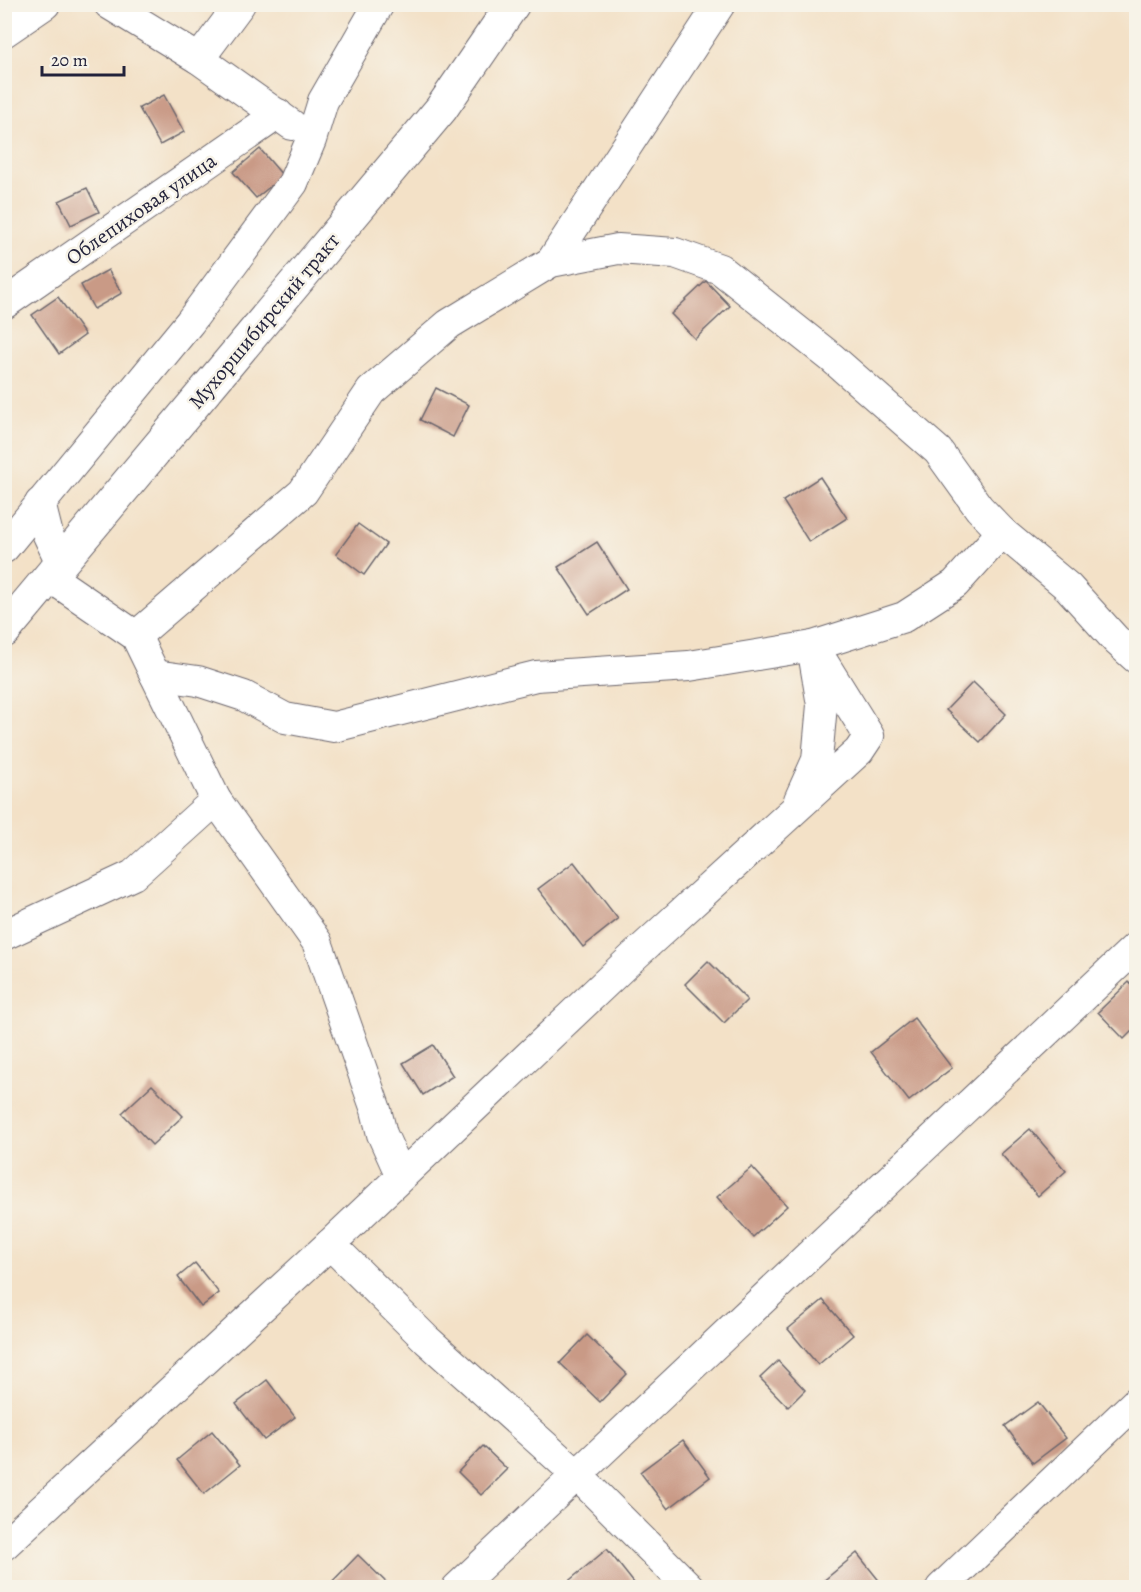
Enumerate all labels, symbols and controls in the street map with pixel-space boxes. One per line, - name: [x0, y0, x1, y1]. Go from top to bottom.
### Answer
- scale bar: [42, 39, 124, 77]
- text: 20 m: [51, 48, 88, 72]
- street label: Облепиховая улица: [60, 146, 222, 271]
- street label: Мухоршибирский тракт: [182, 227, 346, 415]

